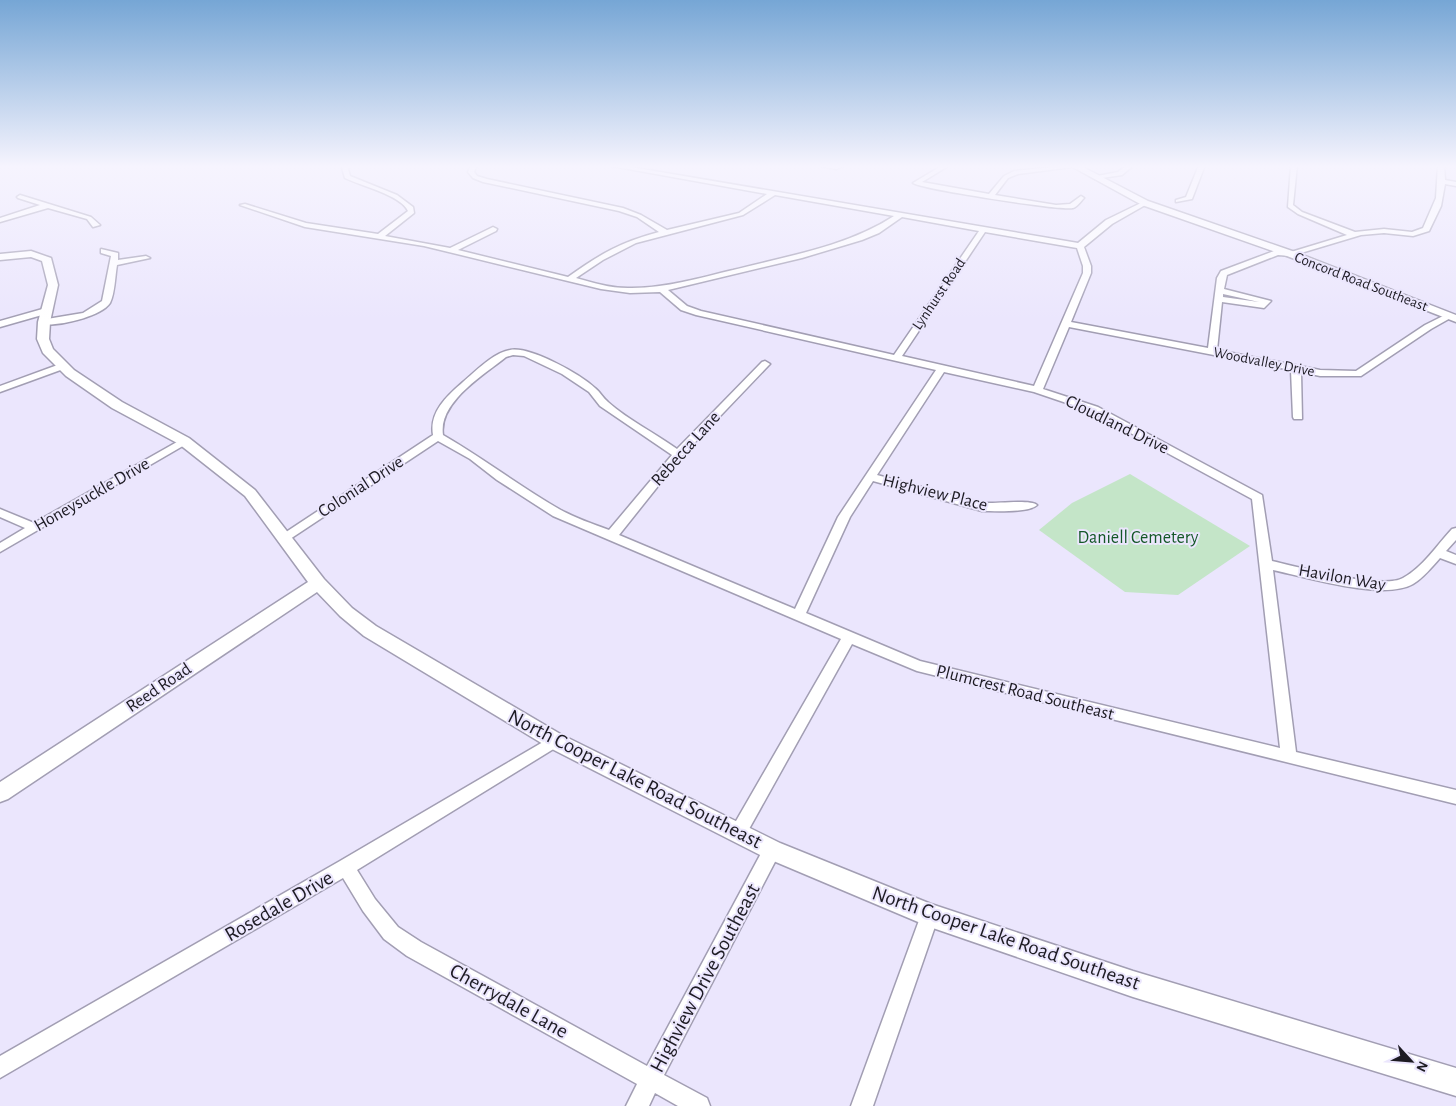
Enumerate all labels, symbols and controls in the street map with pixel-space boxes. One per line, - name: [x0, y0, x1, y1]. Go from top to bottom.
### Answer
- street label: Concord Road Southeast: [1292, 250, 1430, 314]
- street label: Lynhurst Road: [910, 255, 968, 333]
- street label: Woodvalley Drive: [1212, 345, 1316, 379]
- street label: Cloudland Drive: [1062, 392, 1172, 458]
- street label: Rebecca Lane: [648, 408, 724, 490]
- street label: Colonial Drive: [315, 453, 407, 521]
- street label: Honeysuckle Drive: [31, 455, 153, 535]
- street label: Highview Place: [881, 471, 989, 515]
- park label: Daniell Cemetery: [1077, 529, 1199, 547]
- street label: Havilon Way: [1297, 561, 1387, 595]
- street label: Reed Road: [123, 660, 195, 716]
- street label: Plumcrest Road Southeast: [934, 662, 1116, 724]
- street label: North Cooper Lake Road Southeast: [505, 706, 766, 852]
- street label: Rosedale Drive: [221, 867, 337, 945]
- street label: Highview Drive Southeast: [646, 880, 764, 1076]
- street label: North Cooper Lake Road Southeast: [869, 882, 1143, 994]
- street label: Cherrydale Lane: [446, 960, 572, 1042]
- north arrow: [1386, 1036, 1436, 1086]
- text: N: [1413, 1059, 1430, 1074]

